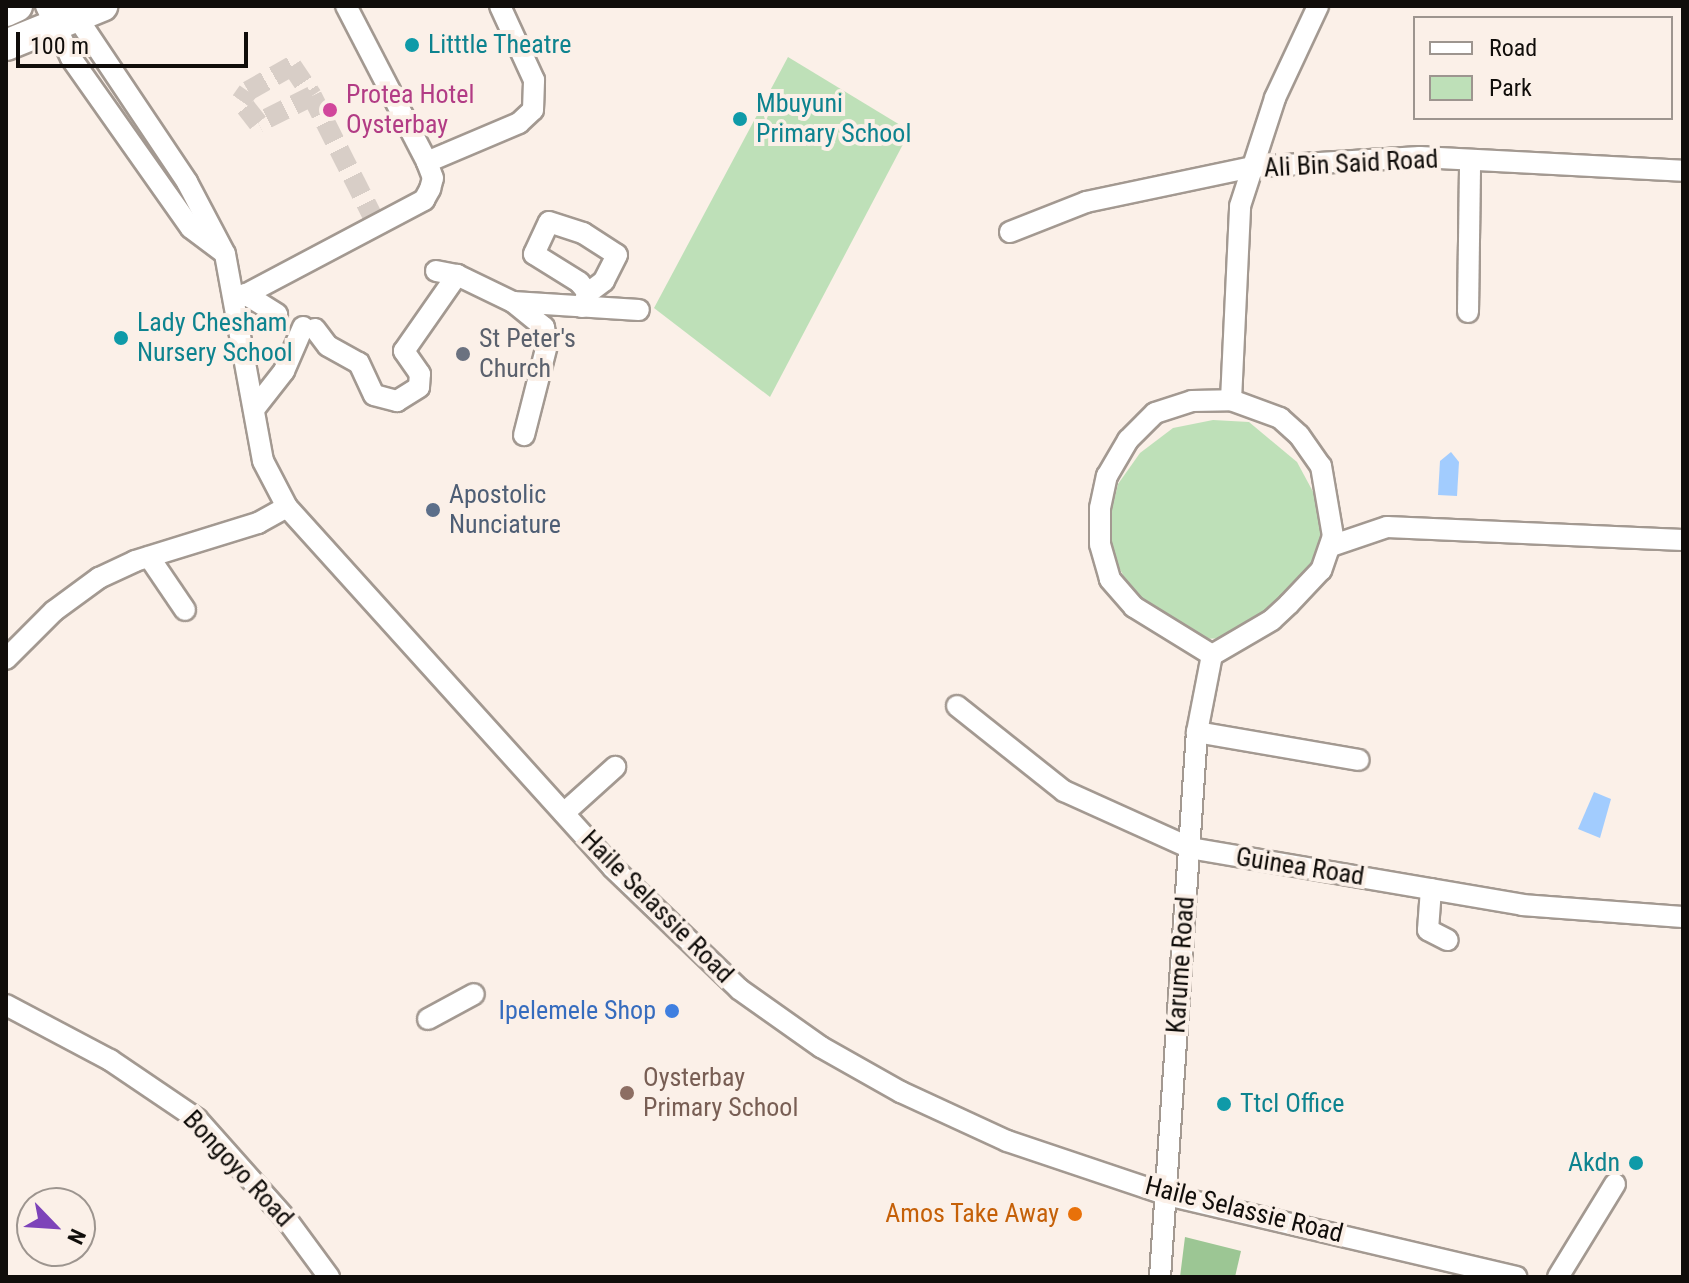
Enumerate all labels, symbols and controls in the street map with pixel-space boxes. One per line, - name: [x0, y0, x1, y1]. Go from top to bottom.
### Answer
- scale bar: [20, 16, 252, 66]
- legend: [1413, 16, 1673, 120]
- place label: Litttle Theatre: [428, 29, 572, 61]
- text: 100 m: [30, 32, 89, 60]
- text: Road: [1489, 34, 1537, 62]
- marker: Litttle Theatre: [403, 36, 421, 54]
- text: Park: [1489, 74, 1532, 102]
- place label: Protea Hotel Oysterbay: [346, 79, 474, 140]
- place label: Mbuyuni Primary School: [756, 88, 911, 150]
- marker: Protea Hotel Oysterbay: [321, 101, 339, 119]
- marker: Mbuyuni Primary School: [731, 110, 749, 128]
- street label: Ali Bin Said Road: [1263, 144, 1439, 184]
- place label: Lady Chesham Nursery School: [137, 307, 293, 368]
- place label: St Peter's Church: [479, 323, 576, 384]
- marker: Lady Chesham Nursery School: [112, 329, 130, 347]
- marker: St Peter's Church: [454, 345, 472, 363]
- place label: Apostolic Nunciature: [449, 479, 561, 540]
- marker: Apostolic Nunciature: [424, 501, 442, 519]
- street label: Haile Selassie Road: [574, 824, 740, 990]
- street label: Guinea Road: [1234, 841, 1366, 893]
- street label: Karume Road: [1161, 896, 1201, 1034]
- place label: Ipelemele Shop: [499, 995, 656, 1027]
- marker: Ipelemele Shop: [663, 1002, 681, 1020]
- place label: Oysterbay Primary School: [643, 1062, 798, 1124]
- marker: Oysterbay Primary School: [618, 1084, 636, 1102]
- place label: Ttcl Office: [1240, 1088, 1344, 1120]
- marker: Ttcl Office: [1215, 1095, 1233, 1113]
- street label: Bongoyo Road: [176, 1104, 300, 1234]
- place label: Akdn: [1568, 1147, 1620, 1179]
- marker: Akdn: [1627, 1154, 1645, 1172]
- street label: Haile Selassie Road: [1142, 1170, 1346, 1250]
- north arrow: [16, 1187, 96, 1267]
- place label: Amos Take Away: [885, 1198, 1059, 1230]
- marker: Amos Take Away: [1066, 1205, 1084, 1223]
- text: N: [62, 1225, 91, 1248]

